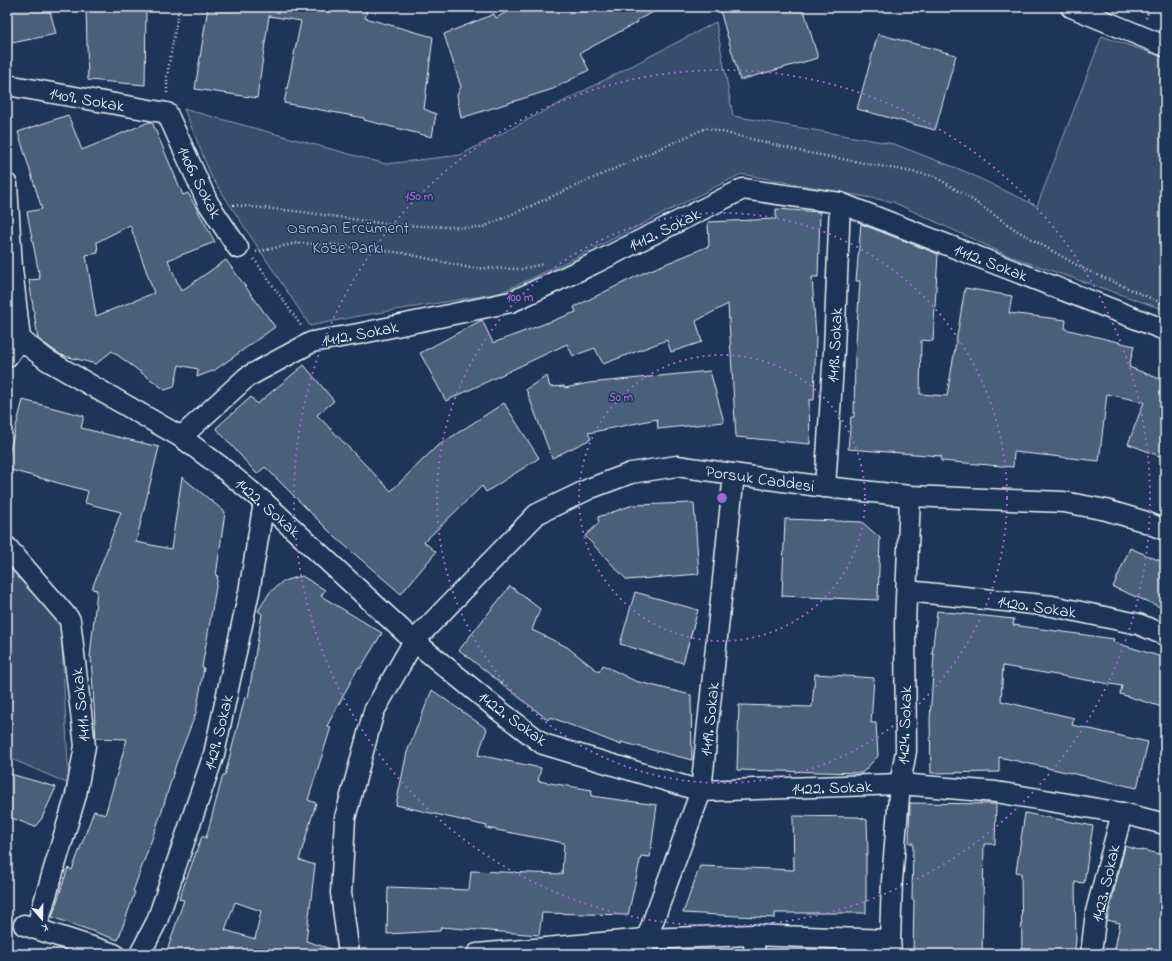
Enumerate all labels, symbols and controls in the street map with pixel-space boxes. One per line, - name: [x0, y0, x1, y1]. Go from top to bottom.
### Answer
- street label: 1409. Sokak: [47, 82, 127, 119]
- street label: 1406. Sokak: [170, 142, 228, 224]
- text: 150 m: [405, 188, 434, 206]
- street label: 1412. Sokak: [624, 202, 705, 259]
- park label: Osman Ercüment Köse Parkı: [287, 216, 410, 261]
- street label: 1412. Sokak: [950, 238, 1032, 289]
- text: 100 m: [507, 289, 534, 307]
- street label: 1418. Sokak: [821, 306, 850, 383]
- street label: 1412. Sokak: [320, 315, 401, 354]
- text: 50 m: [609, 389, 634, 407]
- street label: Porsuk Caddesi: [704, 459, 816, 500]
- street label: 1422. Sokak: [228, 472, 306, 544]
- centre of rings: [715, 491, 729, 505]
- street label: 1420. Sokak: [996, 590, 1078, 625]
- street label: 1411. Sokak: [65, 666, 98, 743]
- street label: 1419. Sokak: [694, 681, 727, 757]
- street label: 1422. Sokak: [472, 685, 552, 753]
- street label: 1424. Sokak: [892, 685, 919, 765]
- street label: 1429. Sokak: [198, 691, 241, 773]
- street label: 1422. Sokak: [791, 775, 873, 802]
- street label: 1423. Sokak: [1085, 842, 1128, 925]
- north arrow: [22, 899, 62, 939]
- text: K: [39, 919, 50, 936]

